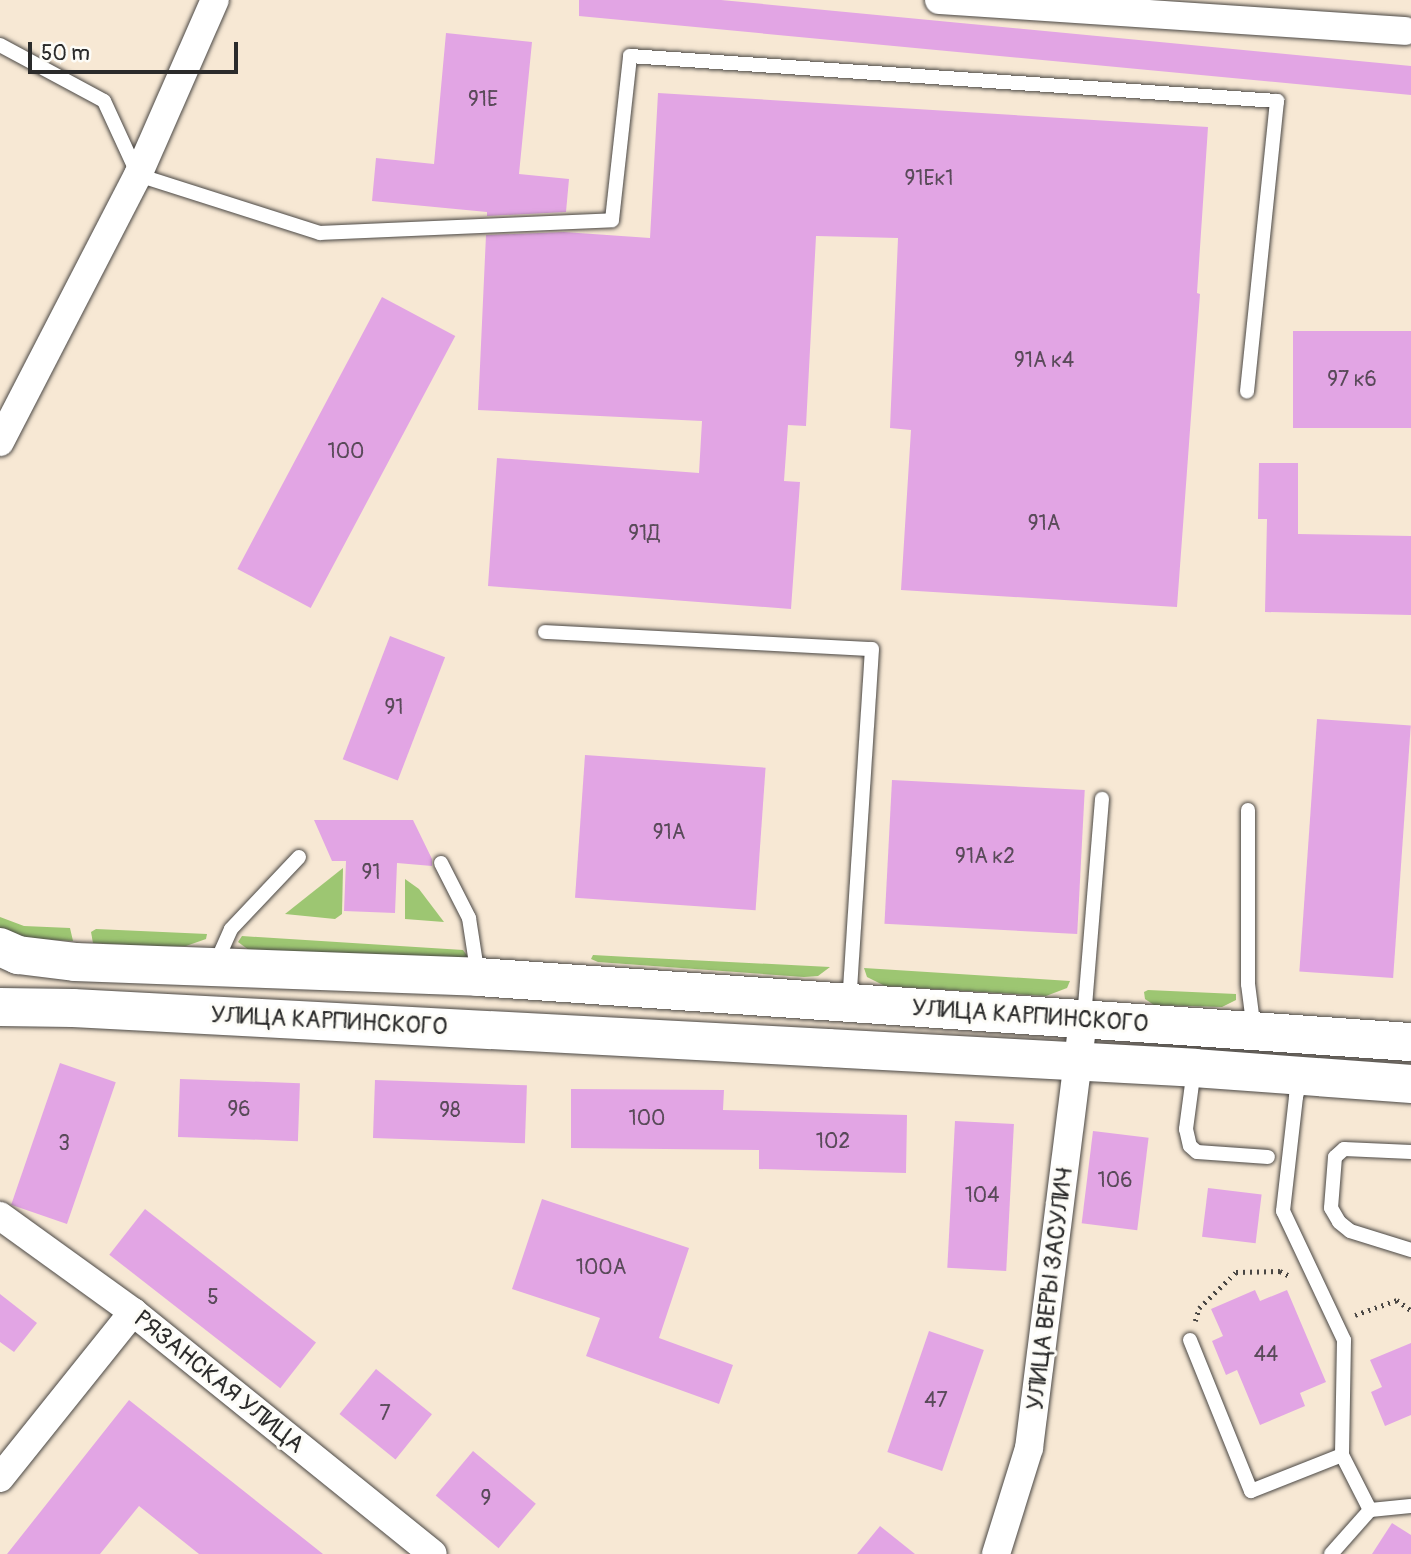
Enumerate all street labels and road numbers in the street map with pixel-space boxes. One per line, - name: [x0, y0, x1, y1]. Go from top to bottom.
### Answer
- street label: УЛИЦА КАРПИНСКОГО: [911, 993, 1149, 1039]
- street label: УЛИЦА КАРПИНСКОГО: [210, 1000, 448, 1042]
- street label: УЛИЦА ВЕРЫ ЗАСУЛИЧ: [1021, 1166, 1079, 1412]
- street label: РЯЗАНСКАЯ УЛИЦА: [128, 1305, 310, 1459]

